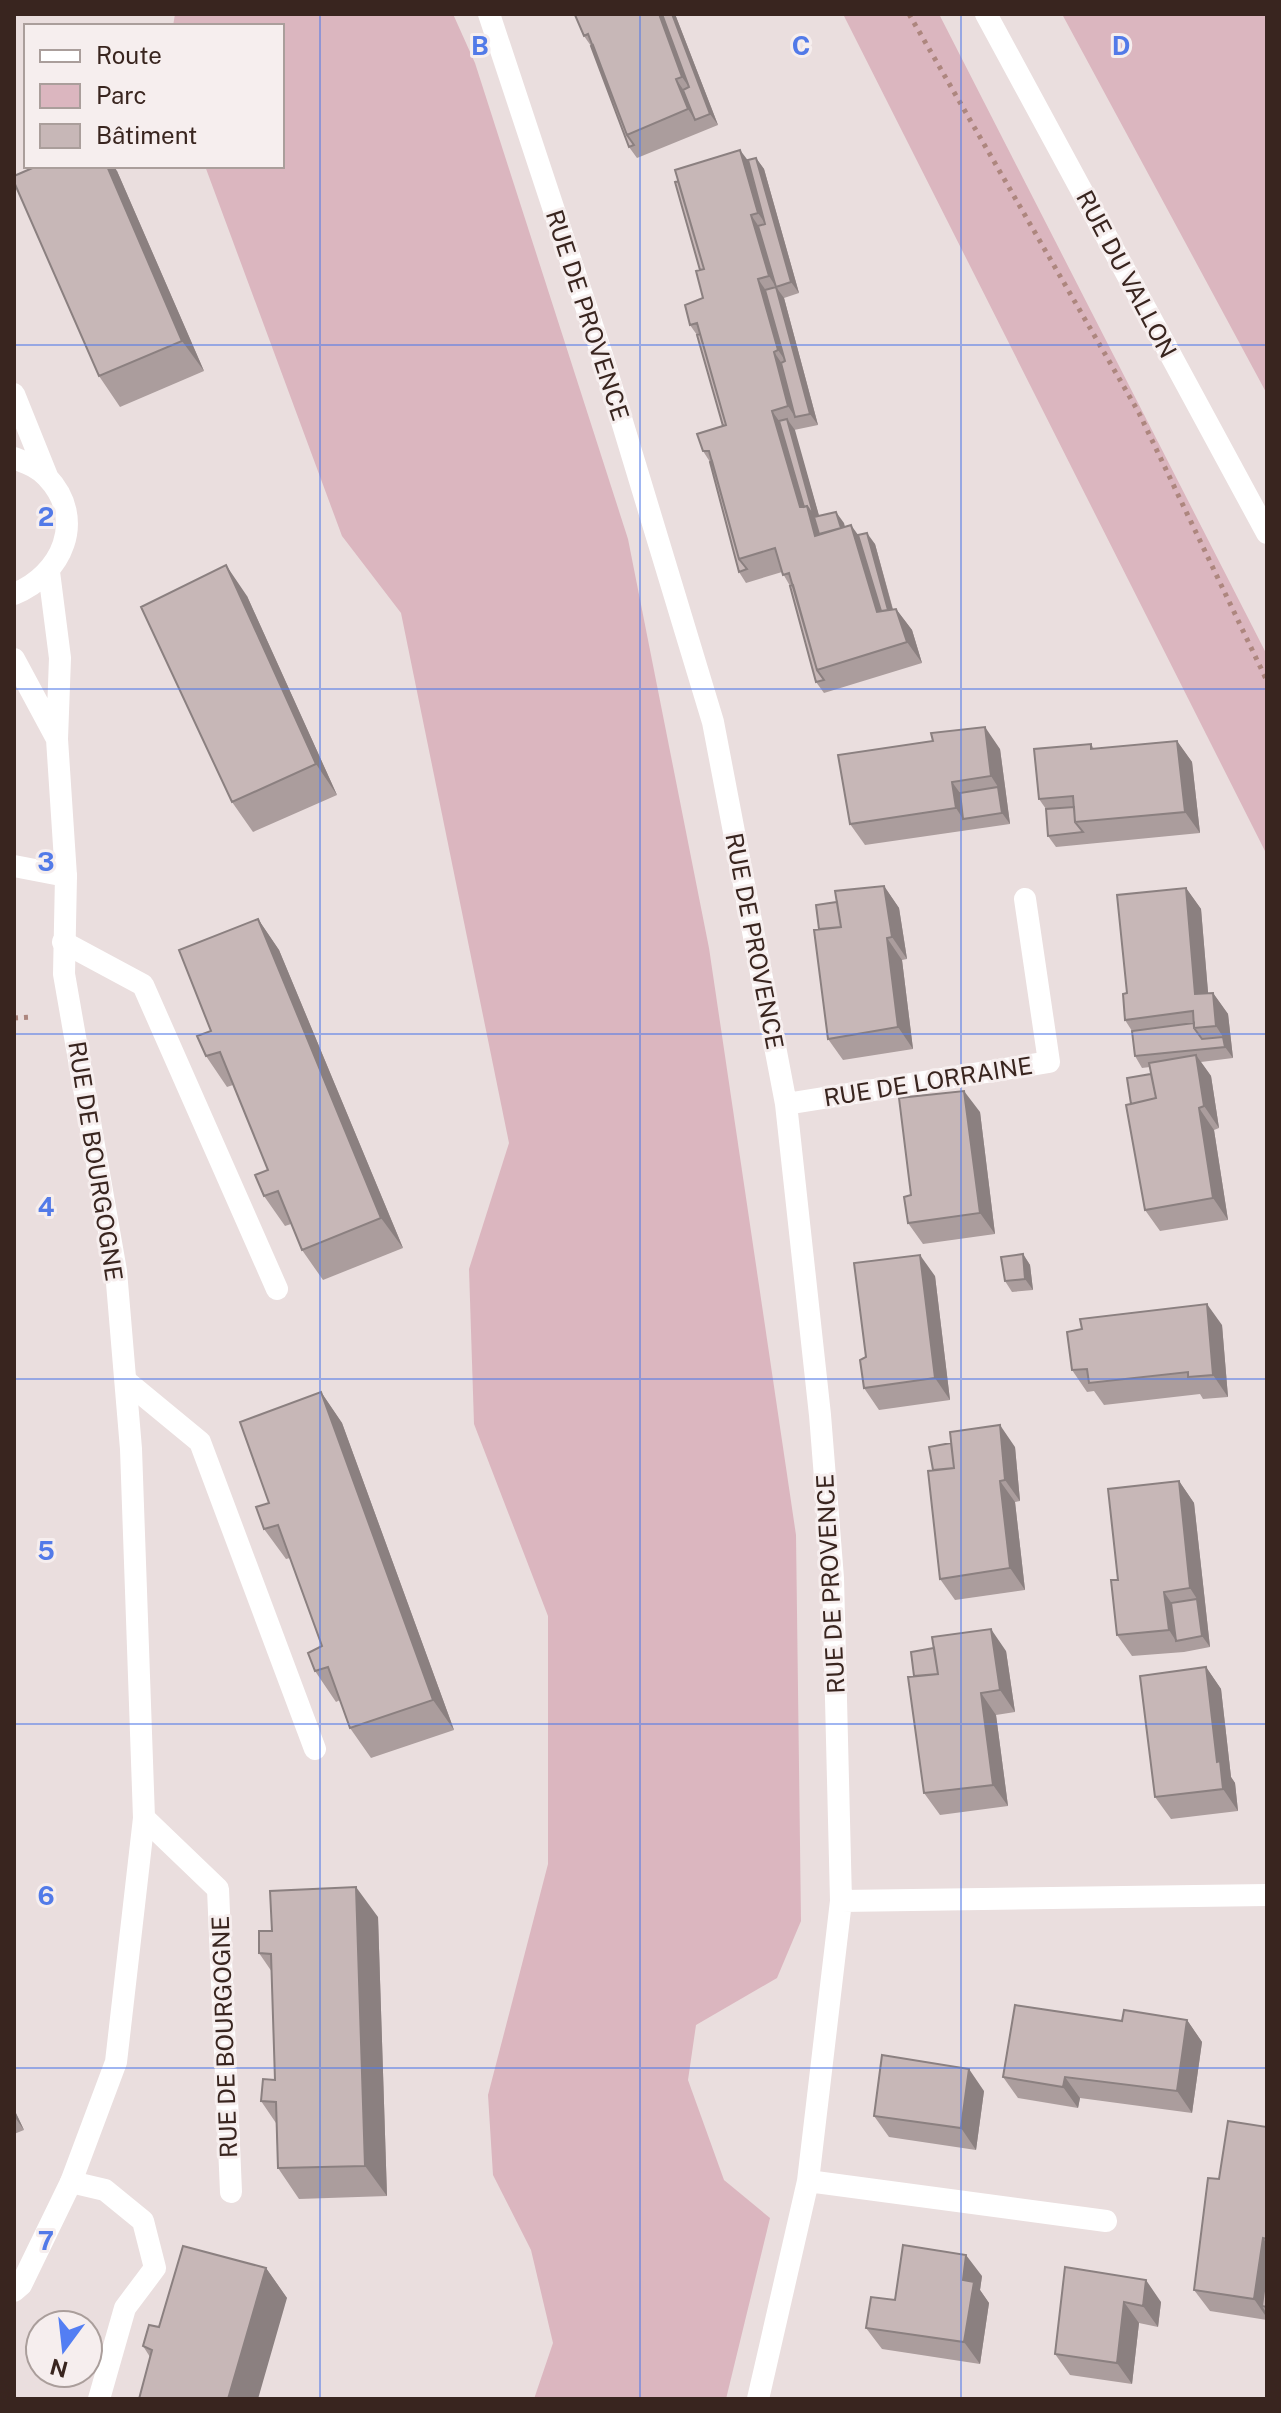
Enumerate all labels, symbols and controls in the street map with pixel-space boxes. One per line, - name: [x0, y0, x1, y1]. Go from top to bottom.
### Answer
- legend: [24, 24, 284, 168]
- text: B: [471, 30, 489, 61]
- text: C: [792, 30, 810, 61]
- text: D: [1112, 30, 1130, 61]
- text: Route: [96, 41, 162, 69]
- text: Parc: [96, 81, 147, 109]
- text: Bâtiment: [96, 121, 197, 149]
- street label: RUE DU VALLON: [1071, 186, 1183, 362]
- street label: RUE DE PROVENCE: [541, 206, 635, 424]
- text: 2: [38, 501, 54, 532]
- street label: RUE DE PROVENCE: [720, 830, 790, 1052]
- text: 3: [37, 846, 55, 877]
- street label: RUE DE BOURGOGNE: [63, 1039, 129, 1283]
- street label: RUE DE LORRAINE: [822, 1051, 1034, 1111]
- text: 4: [37, 1191, 55, 1222]
- street label: RUE DE PROVENCE: [810, 1473, 850, 1695]
- text: 5: [37, 1535, 55, 1566]
- text: 6: [37, 1880, 55, 1911]
- street label: RUE DE BOURGOGNE: [206, 1915, 242, 2159]
- text: 7: [38, 2225, 54, 2256]
- north arrow: [24, 2309, 104, 2389]
- text: N: [47, 2354, 71, 2383]

